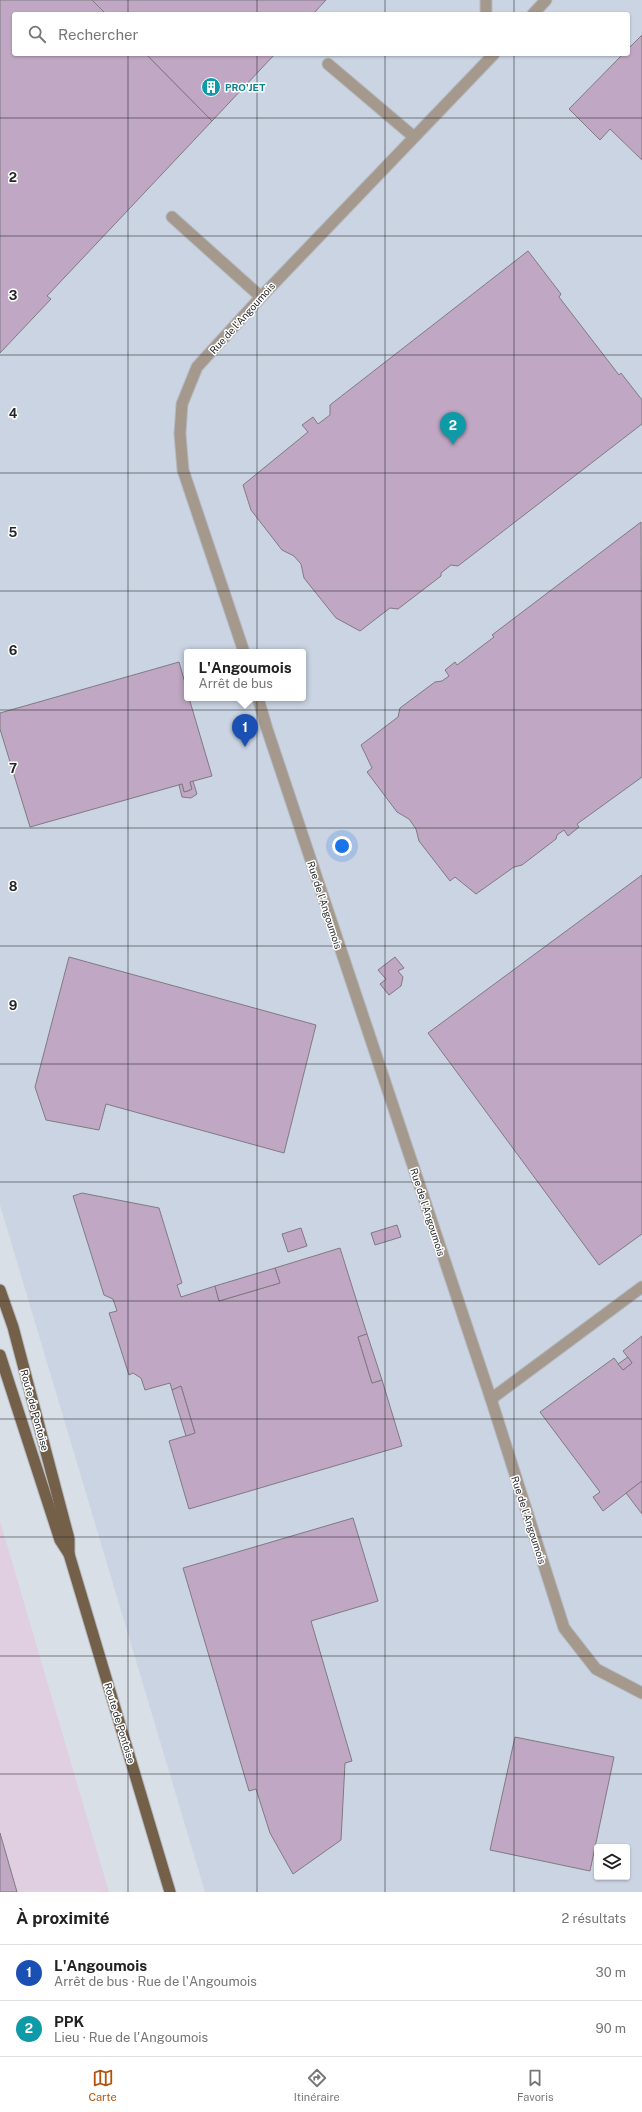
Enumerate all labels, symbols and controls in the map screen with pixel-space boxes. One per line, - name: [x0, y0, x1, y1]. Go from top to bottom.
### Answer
- search box: [12, 12, 630, 56]
- icon: search: [26, 23, 48, 45]
- text: Rechercher: [58, 26, 138, 43]
- building icon: PRO'JET: [200, 76, 222, 98]
- place label: PRO'JET: [225, 81, 265, 93]
- text: 2: [9, 170, 17, 185]
- street label: Rue de l'Angoumois: [207, 280, 277, 356]
- text: 3: [9, 288, 18, 303]
- text: 4: [9, 406, 18, 421]
- pin: 2: [440, 412, 466, 445]
- text: 5: [9, 525, 18, 540]
- text: 6: [9, 643, 18, 658]
- popup: [184, 649, 306, 701]
- text: L'Angoumois: [198, 659, 292, 676]
- text: Arrêt de bus: [198, 676, 273, 691]
- pin: 1: [232, 714, 258, 747]
- text: 7: [9, 761, 17, 776]
- your location: [332, 836, 352, 856]
- street label: Rue de l'Angoumois: [305, 860, 345, 950]
- text: 8: [9, 879, 18, 894]
- text: 9: [9, 998, 17, 1013]
- street label: Rue de l'Angoumois: [408, 1167, 448, 1257]
- street label: Route de Pontoise: [18, 1368, 52, 1452]
- street label: Rue de l'Angoumois: [509, 1475, 549, 1565]
- street label: Route de Pontoise: [102, 1681, 138, 1765]
- map controls: [594, 1844, 630, 1880]
- button: layers: [594, 1844, 630, 1880]
- text: À proximité: [16, 1908, 110, 1928]
- text: 2 résultats: [562, 1911, 626, 1926]
- text: L'Angoumois: [54, 1957, 147, 1974]
- text: 1: [26, 1965, 32, 1980]
- text: 30 m: [596, 1965, 626, 1980]
- text: Arrêt de bus · Rue de l'Angoumois: [54, 1974, 257, 1989]
- text: PPK: [54, 2013, 84, 2030]
- text: 2: [25, 2021, 33, 2036]
- text: 90 m: [596, 2021, 626, 2036]
- text: Lieu · Rue de l'Angoumois: [54, 2030, 208, 2045]
- tab: Carte: [89, 2067, 117, 2103]
- tab: Itinéraire: [294, 2067, 340, 2103]
- tab: Favoris: [517, 2067, 553, 2103]

